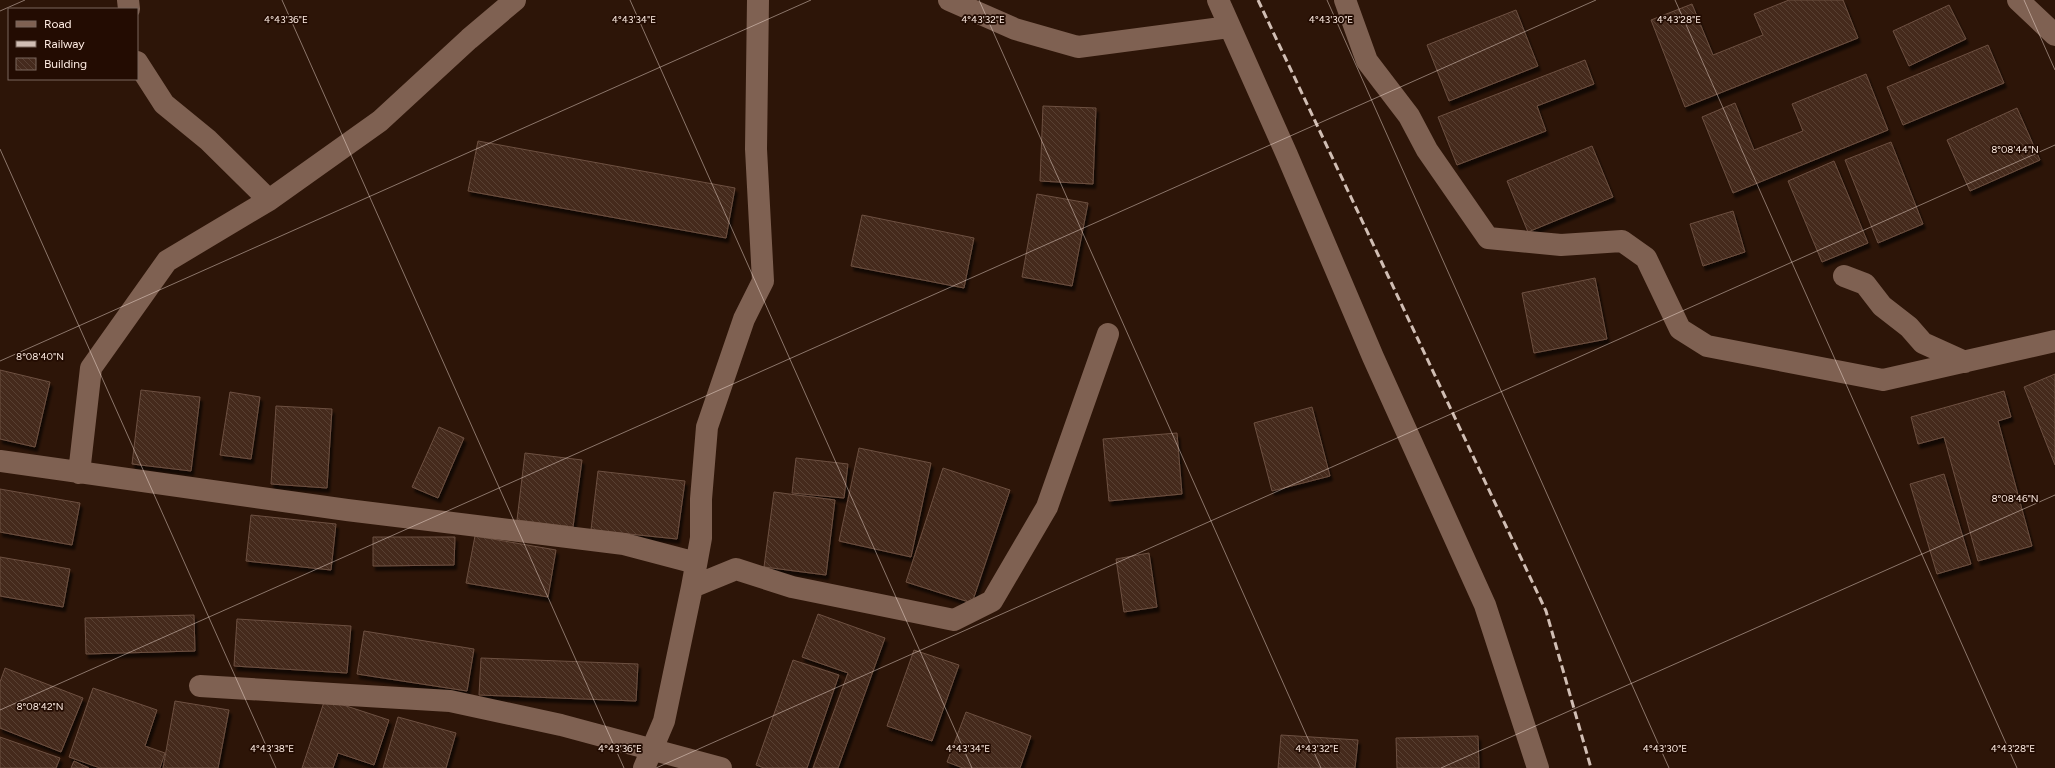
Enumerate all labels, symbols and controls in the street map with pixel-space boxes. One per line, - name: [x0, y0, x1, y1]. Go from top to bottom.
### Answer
- legend: [8, 8, 138, 80]
- text: 4°43'36"E: [264, 13, 308, 26]
- text: 4°43'34"E: [612, 13, 656, 26]
- text: 4°43'32"E: [961, 13, 1005, 26]
- text: 4°43'30"E: [1309, 13, 1353, 26]
- text: 4°43'28"E: [1657, 13, 1701, 26]
- text: Road: [44, 17, 72, 31]
- text: Railway: [44, 37, 85, 51]
- text: Building: [44, 57, 87, 71]
- text: 8°08'44"N: [1991, 143, 2039, 156]
- text: 8°08'40"N: [16, 350, 64, 363]
- text: 8°08'46"N: [1991, 492, 2039, 505]
- text: 8°08'42"N: [16, 700, 64, 713]
- text: 4°43'38"E: [250, 742, 294, 755]
- text: 4°43'36"E: [598, 742, 642, 755]
- text: 4°43'34"E: [946, 742, 990, 755]
- text: 4°43'32"E: [1295, 742, 1339, 755]
- text: 4°43'30"E: [1643, 742, 1687, 755]
- text: 4°43'28"E: [1991, 742, 2035, 755]

